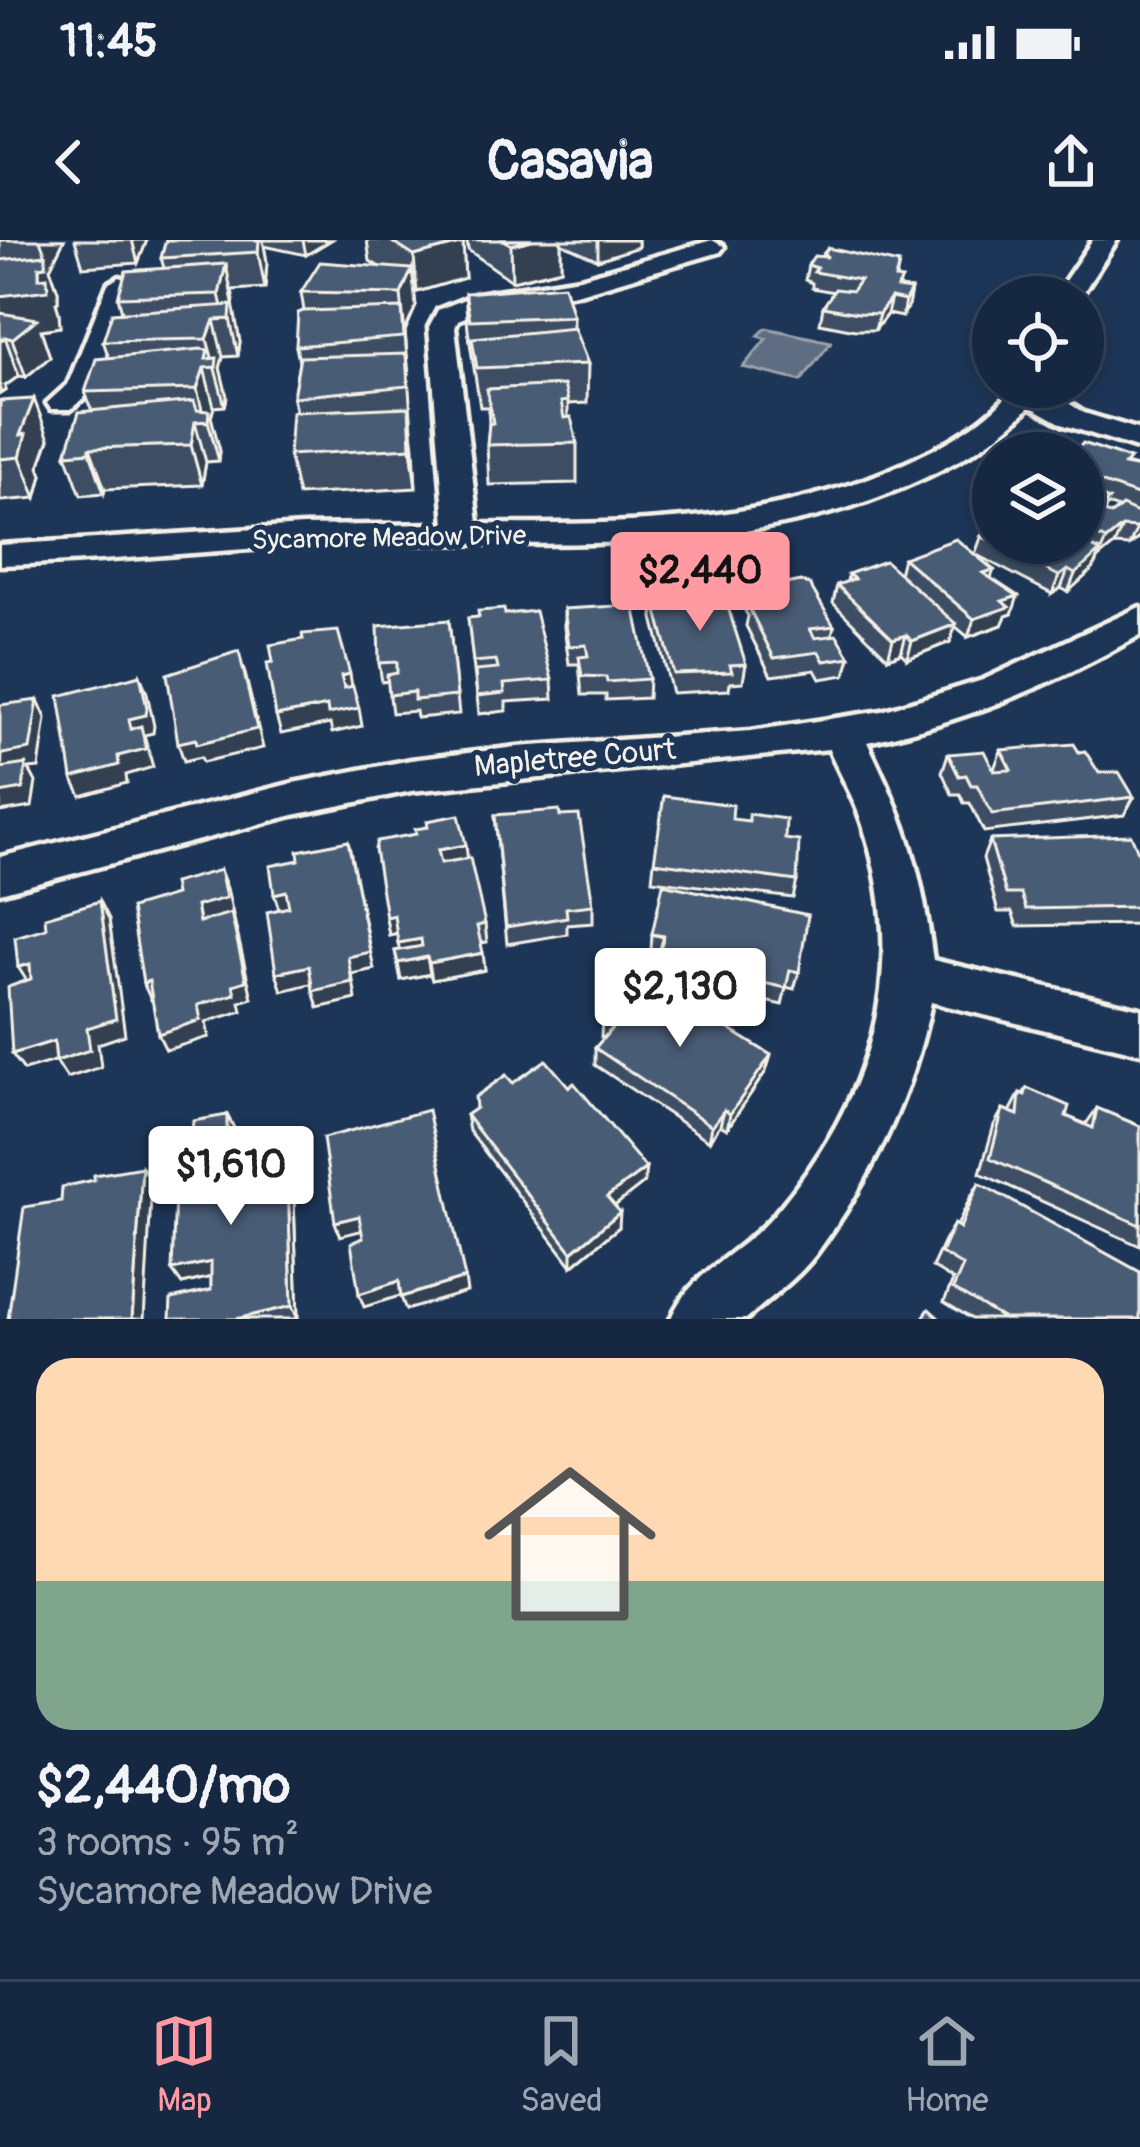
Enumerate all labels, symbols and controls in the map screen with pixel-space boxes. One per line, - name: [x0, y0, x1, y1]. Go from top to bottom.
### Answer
- text: 11:45: [60, 14, 158, 70]
- text: Casavia: [487, 128, 653, 196]
- icon: back: [36, 129, 102, 195]
- icon: share: [1038, 129, 1104, 195]
- map controls: [972, 276, 1104, 564]
- button: locate: [972, 276, 1104, 408]
- button: layers: [972, 432, 1104, 564]
- street label: Sycamore Meadow Drive: [252, 519, 527, 557]
- pin: $2,440: [602, 532, 798, 634]
- text: $2,440: [638, 546, 762, 595]
- street label: Mapletree Court: [473, 731, 678, 785]
- pin: $2,130: [582, 948, 778, 1050]
- text: $2,130: [622, 962, 738, 1011]
- pin: $1,610: [133, 1126, 329, 1228]
- text: $1,610: [176, 1140, 286, 1189]
- icon: home: [462, 1436, 678, 1652]
- text: $2,440/mo: [36, 1754, 290, 1818]
- text: 3 rooms · 95 m²: [36, 1818, 299, 1867]
- text: Sycamore Meadow Drive: [36, 1867, 432, 1916]
- tab: Map: [151, 2008, 217, 2121]
- tab: Saved: [520, 2008, 602, 2121]
- tab: Home: [905, 2008, 989, 2121]

